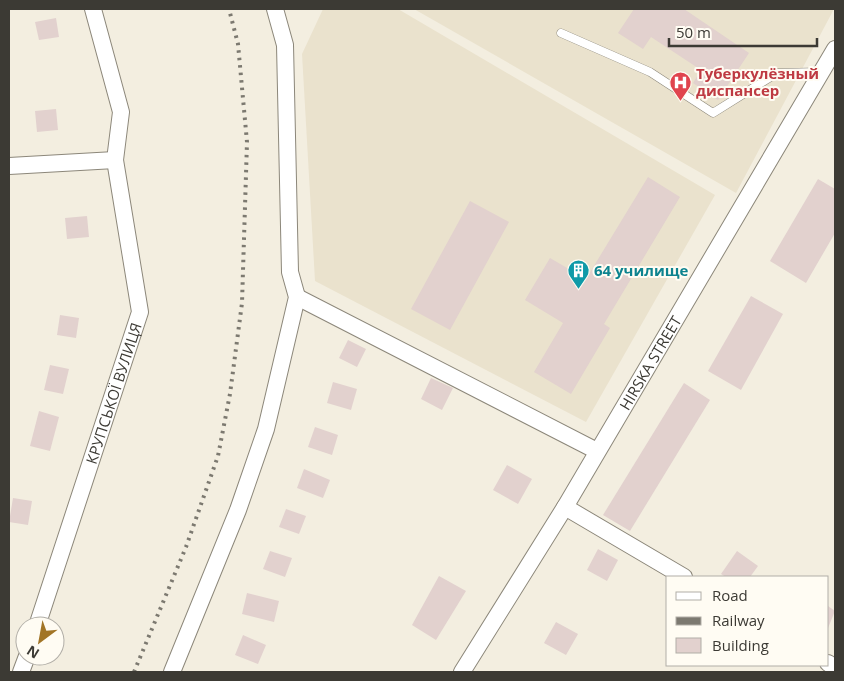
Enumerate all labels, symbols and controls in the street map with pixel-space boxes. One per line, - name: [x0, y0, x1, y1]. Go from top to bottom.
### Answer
- scale bar: [669, 15, 816, 47]
- text: 50 m: [676, 22, 711, 42]
- place label: Туберкулёзный диспансер: [696, 63, 819, 100]
- hospital icon: Туберкулёзный диспансер: [668, 70, 692, 101]
- building icon: 64 училище: [566, 258, 590, 289]
- place label: 64 училище: [594, 260, 688, 280]
- street label: HIRSKA STREET: [615, 311, 686, 413]
- street label: КРУПСЬКОЇ ВУЛИЦЯ: [81, 320, 146, 467]
- legend: [666, 576, 829, 666]
- text: Road: [712, 585, 748, 605]
- text: Railway: [712, 610, 765, 630]
- north arrow: [15, 616, 65, 666]
- text: Building: [712, 635, 769, 655]
- text: N: [23, 641, 43, 664]

